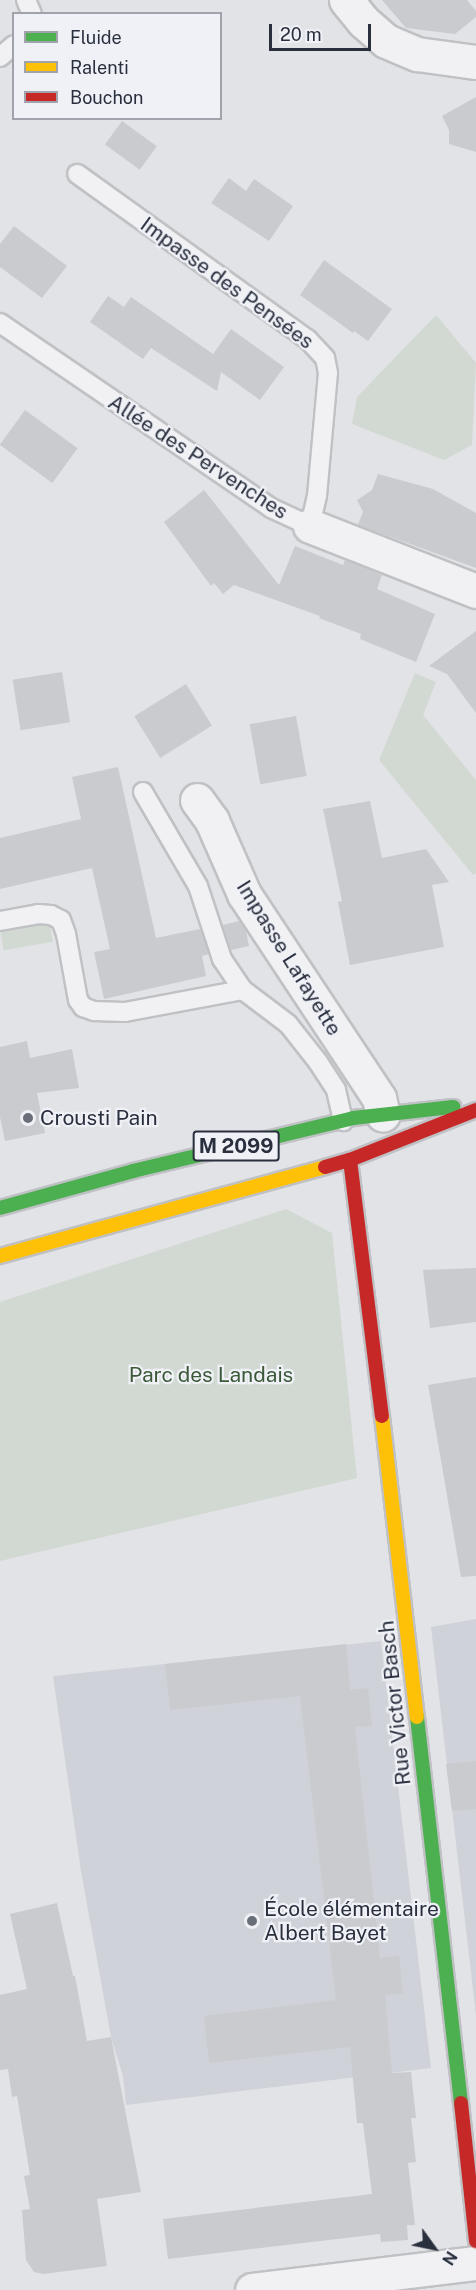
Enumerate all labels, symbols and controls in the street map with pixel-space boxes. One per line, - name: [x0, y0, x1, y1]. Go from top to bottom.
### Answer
- legend: [12, 12, 222, 120]
- scale bar: [272, 12, 374, 50]
- text: 20 m: [280, 24, 322, 45]
- text: Fluide: [70, 27, 122, 48]
- text: Ralenti: [70, 57, 129, 78]
- text: Bouchon: [70, 87, 143, 108]
- street label: Impasse des Pensées: [135, 212, 319, 354]
- street label: Allée des Pervenches: [103, 389, 293, 525]
- street label: Impasse Lafayette: [231, 876, 347, 1040]
- place label: Crousti Pain: [40, 1105, 158, 1131]
- marker: Crousti Pain: [21, 1111, 35, 1125]
- road number: M 2099: [192, 1129, 280, 1163]
- park label: Parc des Landais: [129, 1362, 293, 1388]
- street label: Rue Victor Basch: [374, 1619, 416, 1787]
- place label: École élémentaire Albert Bayet: [264, 1896, 439, 1946]
- marker: École élémentaire Albert Bayet: [245, 1914, 259, 1928]
- north arrow: [404, 2218, 464, 2278]
- text: N: [438, 2248, 461, 2268]

